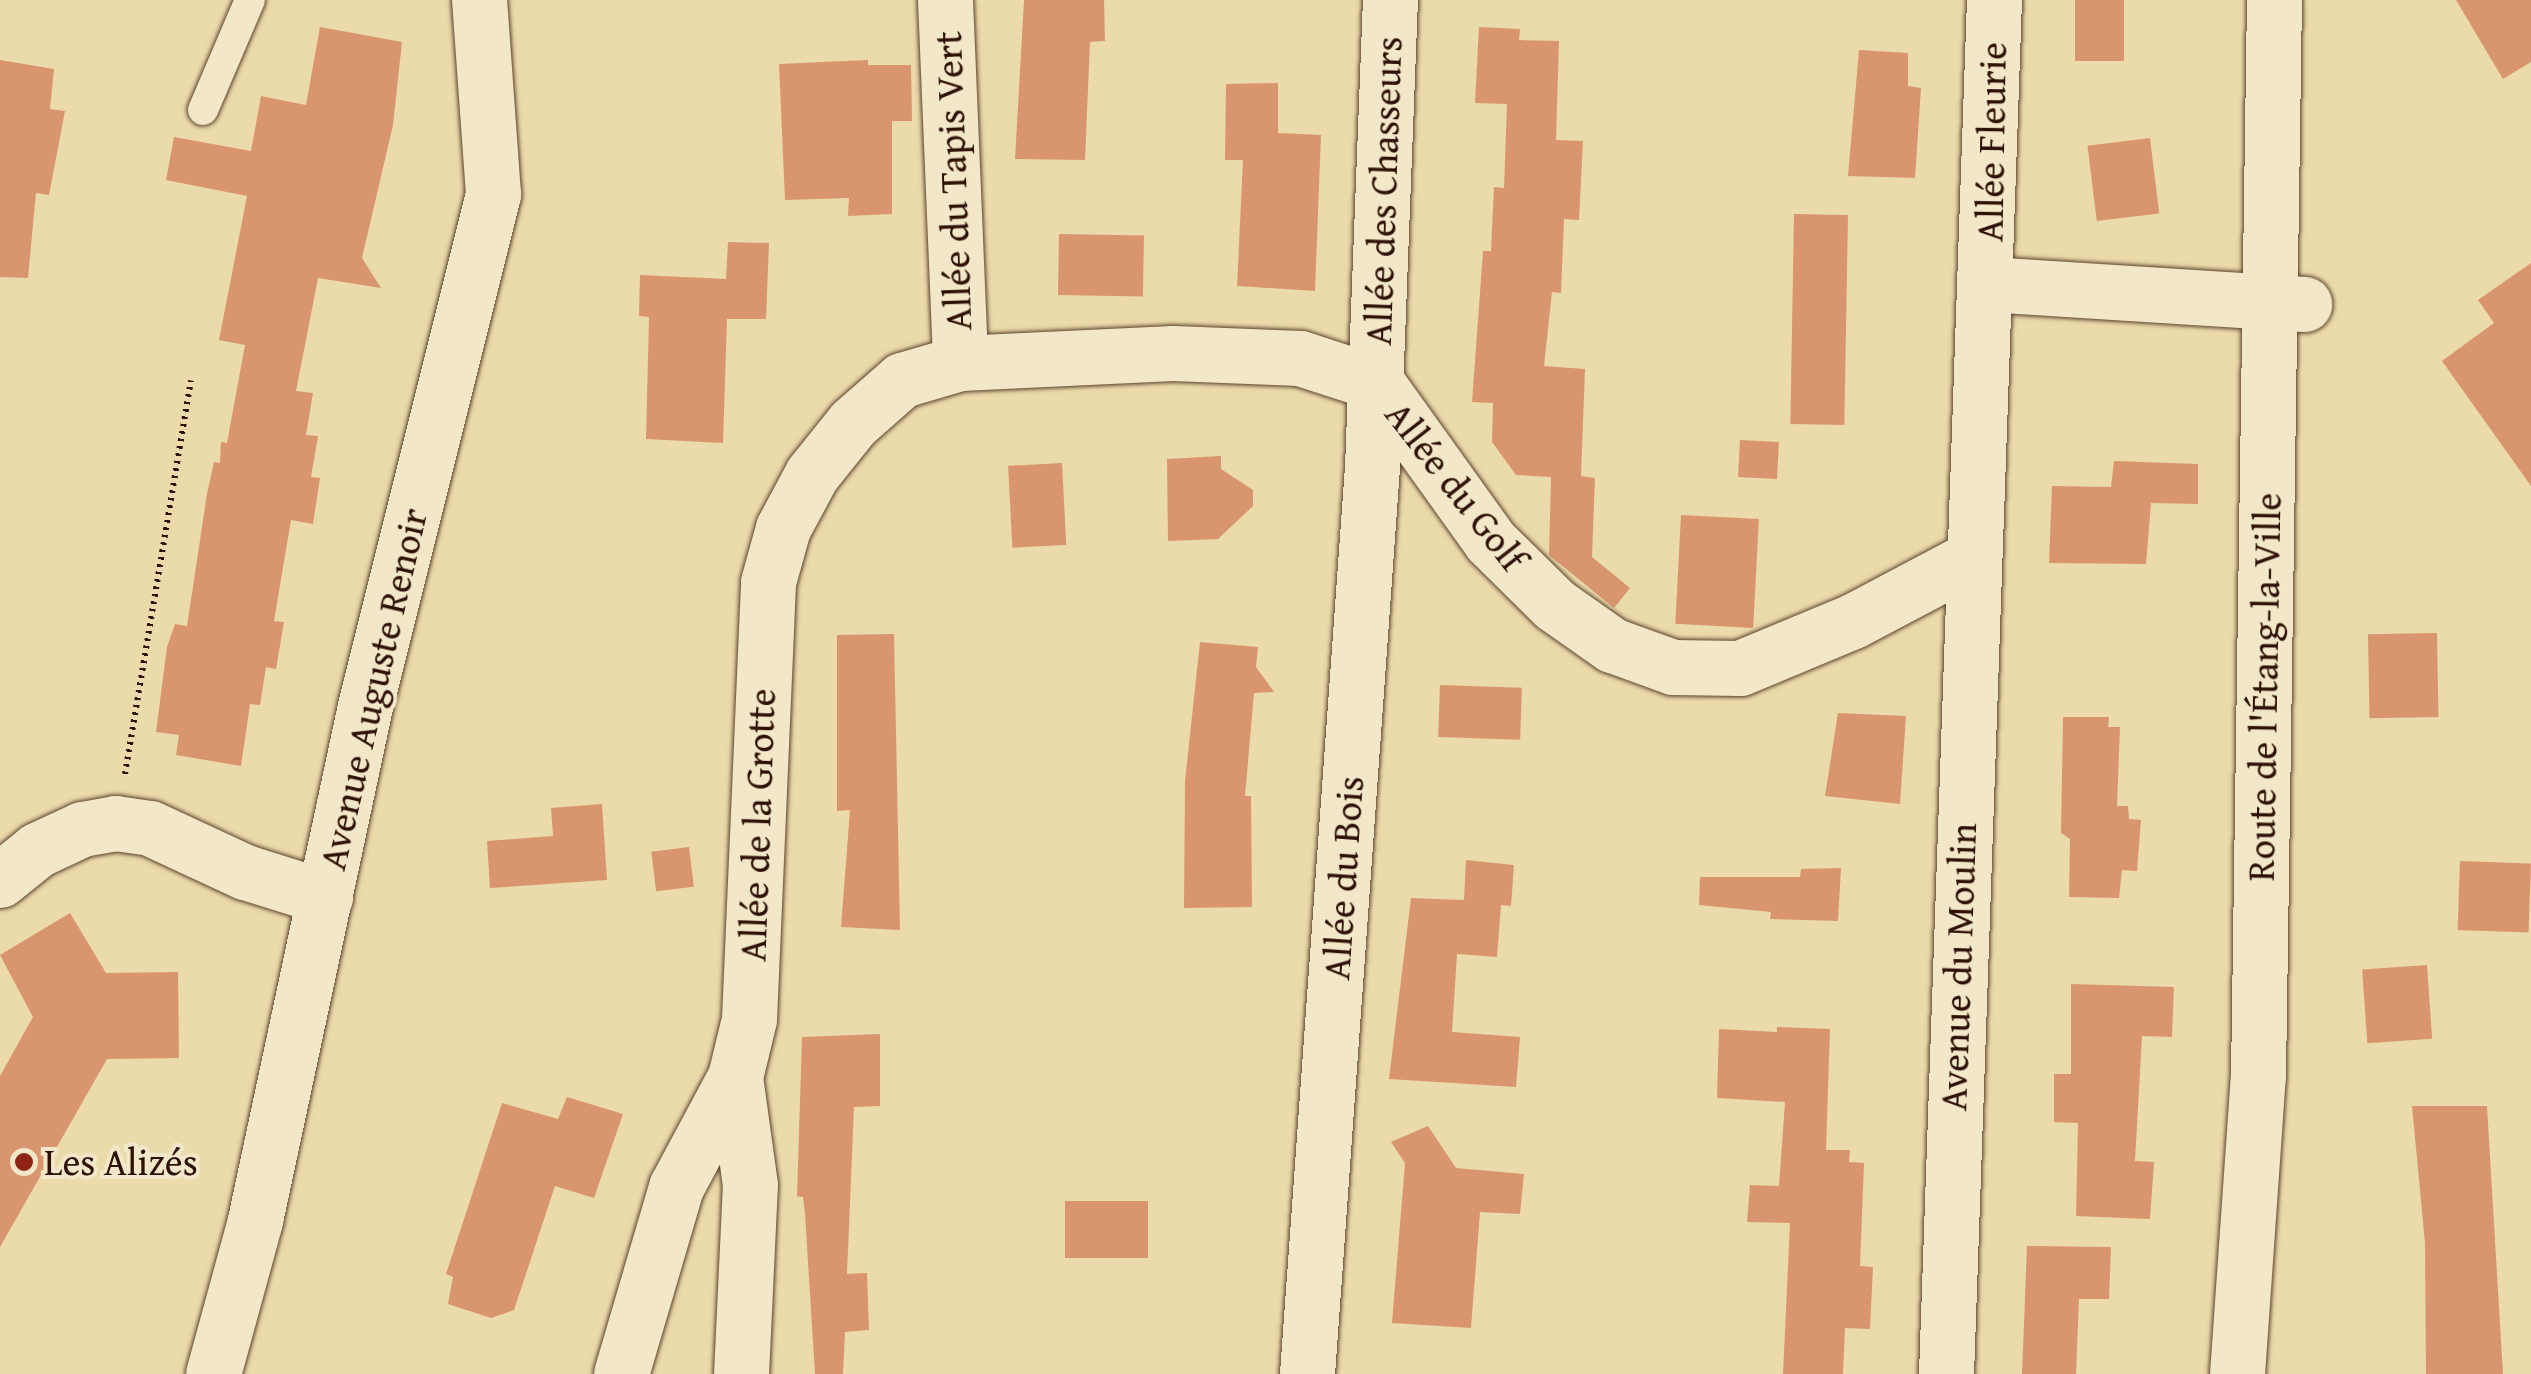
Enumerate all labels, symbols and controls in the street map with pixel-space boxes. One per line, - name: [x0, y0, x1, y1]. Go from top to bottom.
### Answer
- street label: Allée du Tapis Vert: [925, 31, 981, 331]
- street label: Allée des Chasseurs: [1355, 36, 1411, 346]
- street label: Allée Fleurie: [1966, 42, 2016, 242]
- street label: Allée du Golf: [1376, 392, 1536, 580]
- street label: Route de l'Étang-la-Ville: [2238, 492, 2290, 882]
- street label: Avenue Auguste Renoir: [309, 504, 437, 874]
- street label: Allée de la Grotte: [729, 688, 785, 962]
- street label: Allée du Bois: [1313, 775, 1373, 981]
- street label: Avenue du Moulin: [1930, 822, 1986, 1112]
- place label: Les Alizés: [44, 1139, 198, 1185]
- marker: Les Alizés: [13, 1151, 35, 1173]

